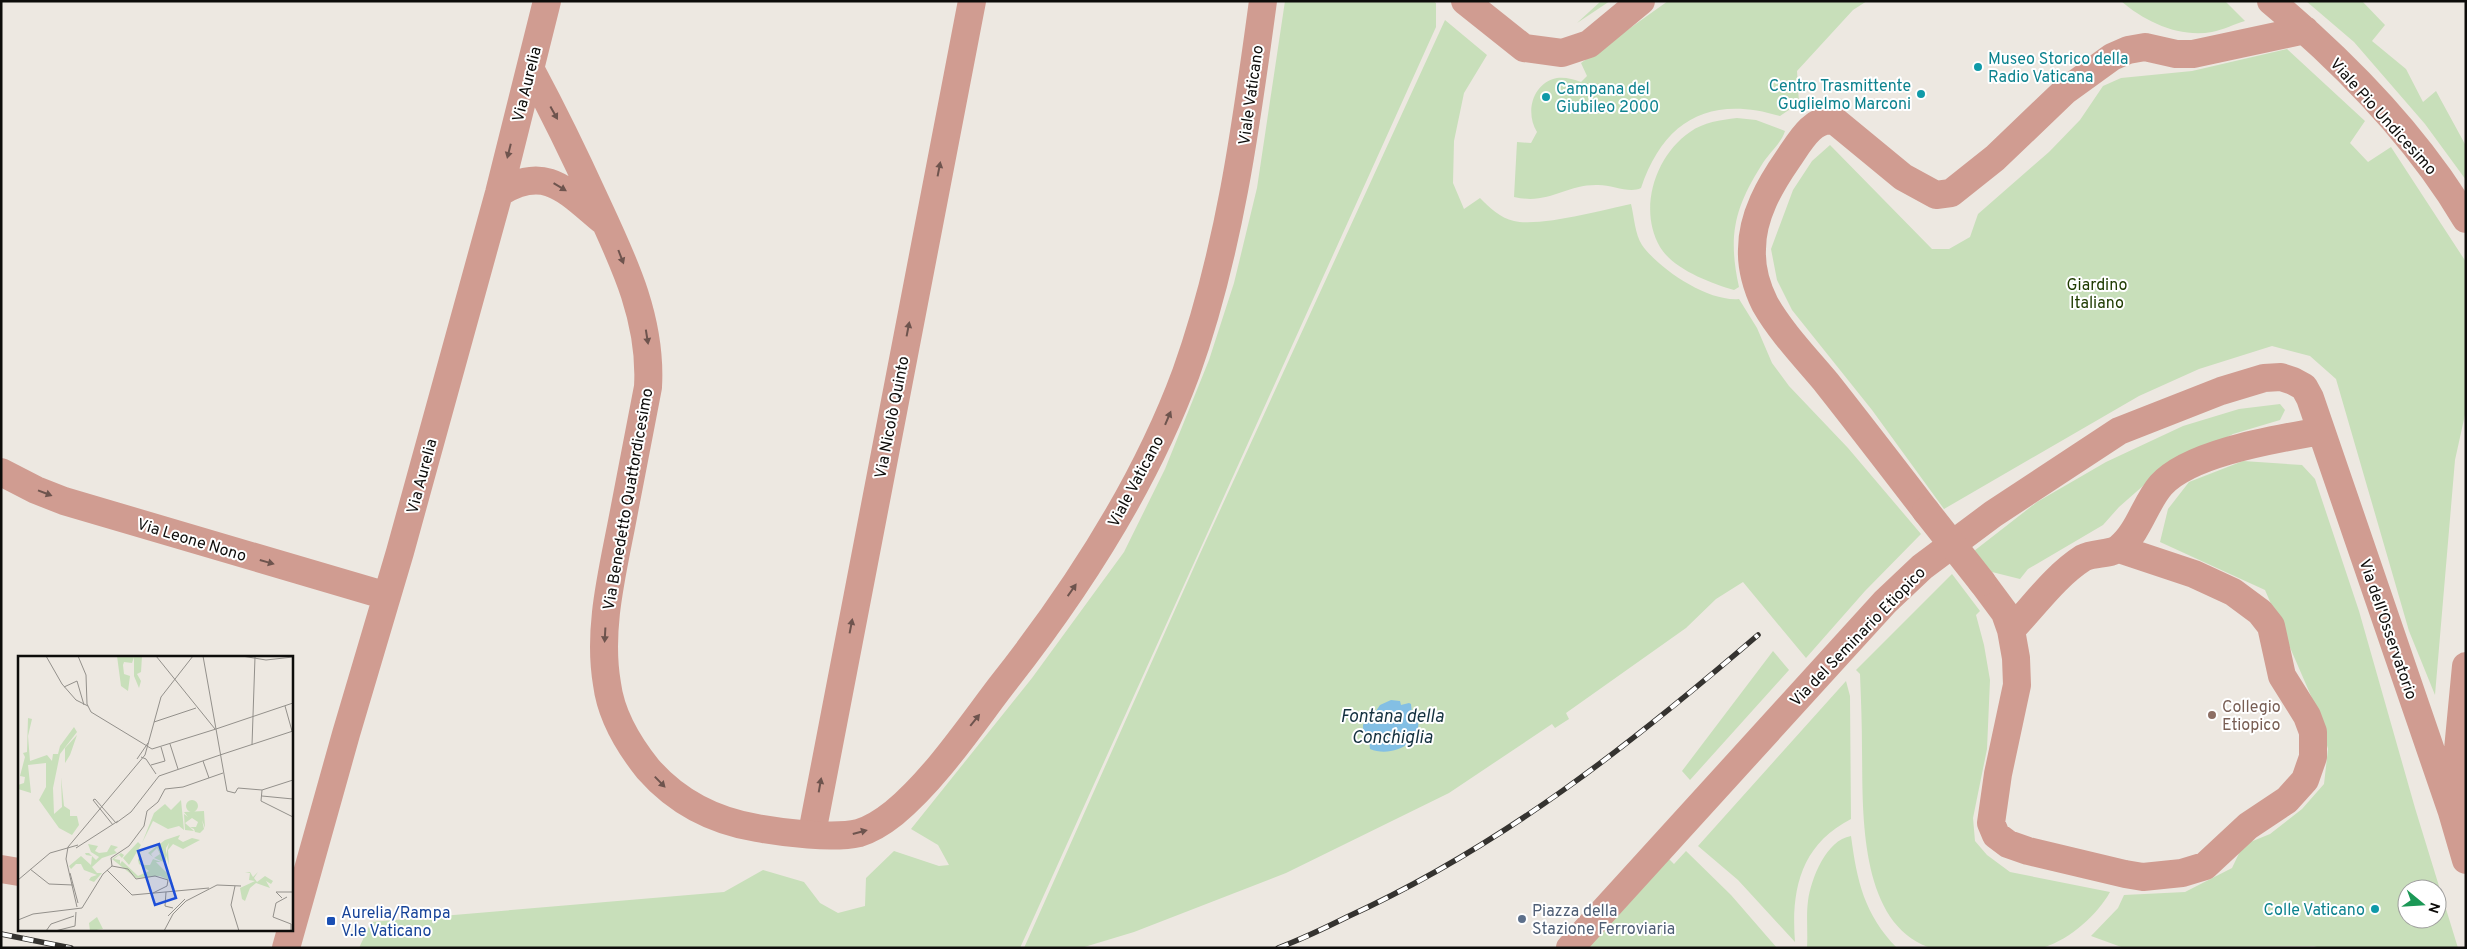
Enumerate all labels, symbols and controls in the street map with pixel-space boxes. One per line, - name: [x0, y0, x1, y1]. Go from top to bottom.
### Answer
- street label: Viale Vaticano: [1235, 44, 1269, 147]
- street label: Via Aurelia: [509, 45, 547, 124]
- place label: Museo Storico della Radio Vaticana: [1988, 50, 2128, 88]
- street label: Viale Pio Undicesimo: [2325, 55, 2440, 180]
- marker: Museo Storico della Radio Vaticana: [1972, 61, 1984, 73]
- place label: Centro Trasmittente Guglielmo Marconi: [1769, 77, 1911, 115]
- place label: Campana del Giubileo 2000: [1556, 80, 1659, 118]
- marker: Centro Trasmittente Guglielmo Marconi: [1915, 88, 1927, 100]
- marker: Campana del Giubileo 2000: [1540, 91, 1552, 103]
- one-way arrow: [550, 106, 558, 120]
- one-way arrow: [505, 144, 513, 159]
- one-way arrow: [936, 161, 944, 177]
- one-way arrow: [553, 183, 566, 192]
- one-way arrow: [617, 250, 625, 265]
- park label: Giardino Italiano: [2067, 276, 2127, 314]
- one-way arrow: [905, 320, 913, 336]
- one-way arrow: [643, 329, 651, 345]
- street label: Via Nicolò Quinto: [871, 354, 915, 480]
- street label: Via Benedetto Quattordicesimo: [600, 387, 658, 612]
- one-way arrow: [1165, 410, 1172, 425]
- street label: Viale Vaticano: [1104, 433, 1169, 531]
- street label: Via Aurelia: [403, 437, 443, 516]
- one-way arrow: [38, 490, 52, 498]
- street label: Via Leone Nono: [134, 515, 249, 567]
- street label: Via dell'Osservatorio: [2354, 557, 2421, 703]
- one-way arrow: [260, 558, 275, 566]
- street label: Via del Seminario Etiopico: [1786, 563, 1931, 712]
- one-way arrow: [1067, 583, 1077, 597]
- one-way arrow: [847, 617, 855, 633]
- one-way arrow: [600, 628, 608, 644]
- inset map: [18, 656, 292, 932]
- place label: Collegio Etiopico: [2222, 698, 2281, 736]
- water label: Fontana della Conchiglia: [1340, 706, 1444, 750]
- marker: Collegio Etiopico: [2206, 709, 2218, 721]
- one-way arrow: [969, 714, 980, 727]
- one-way arrow: [654, 776, 666, 788]
- one-way arrow: [817, 777, 825, 793]
- one-way arrow: [853, 827, 868, 835]
- north arrow: [2397, 879, 2447, 929]
- text: N: [2423, 900, 2443, 915]
- place label: Colle Vaticano: [2264, 901, 2365, 921]
- place label: Piazza della Stazione Ferroviaria: [1532, 902, 1675, 940]
- marker: Colle Vaticano: [2369, 903, 2381, 915]
- place label: Aurelia/Rampa V.le Vaticano: [341, 904, 450, 942]
- marker: Piazza della Stazione Ferroviaria: [1516, 913, 1528, 925]
- marker: Aurelia/Rampa V.le Vaticano: [325, 915, 337, 927]

